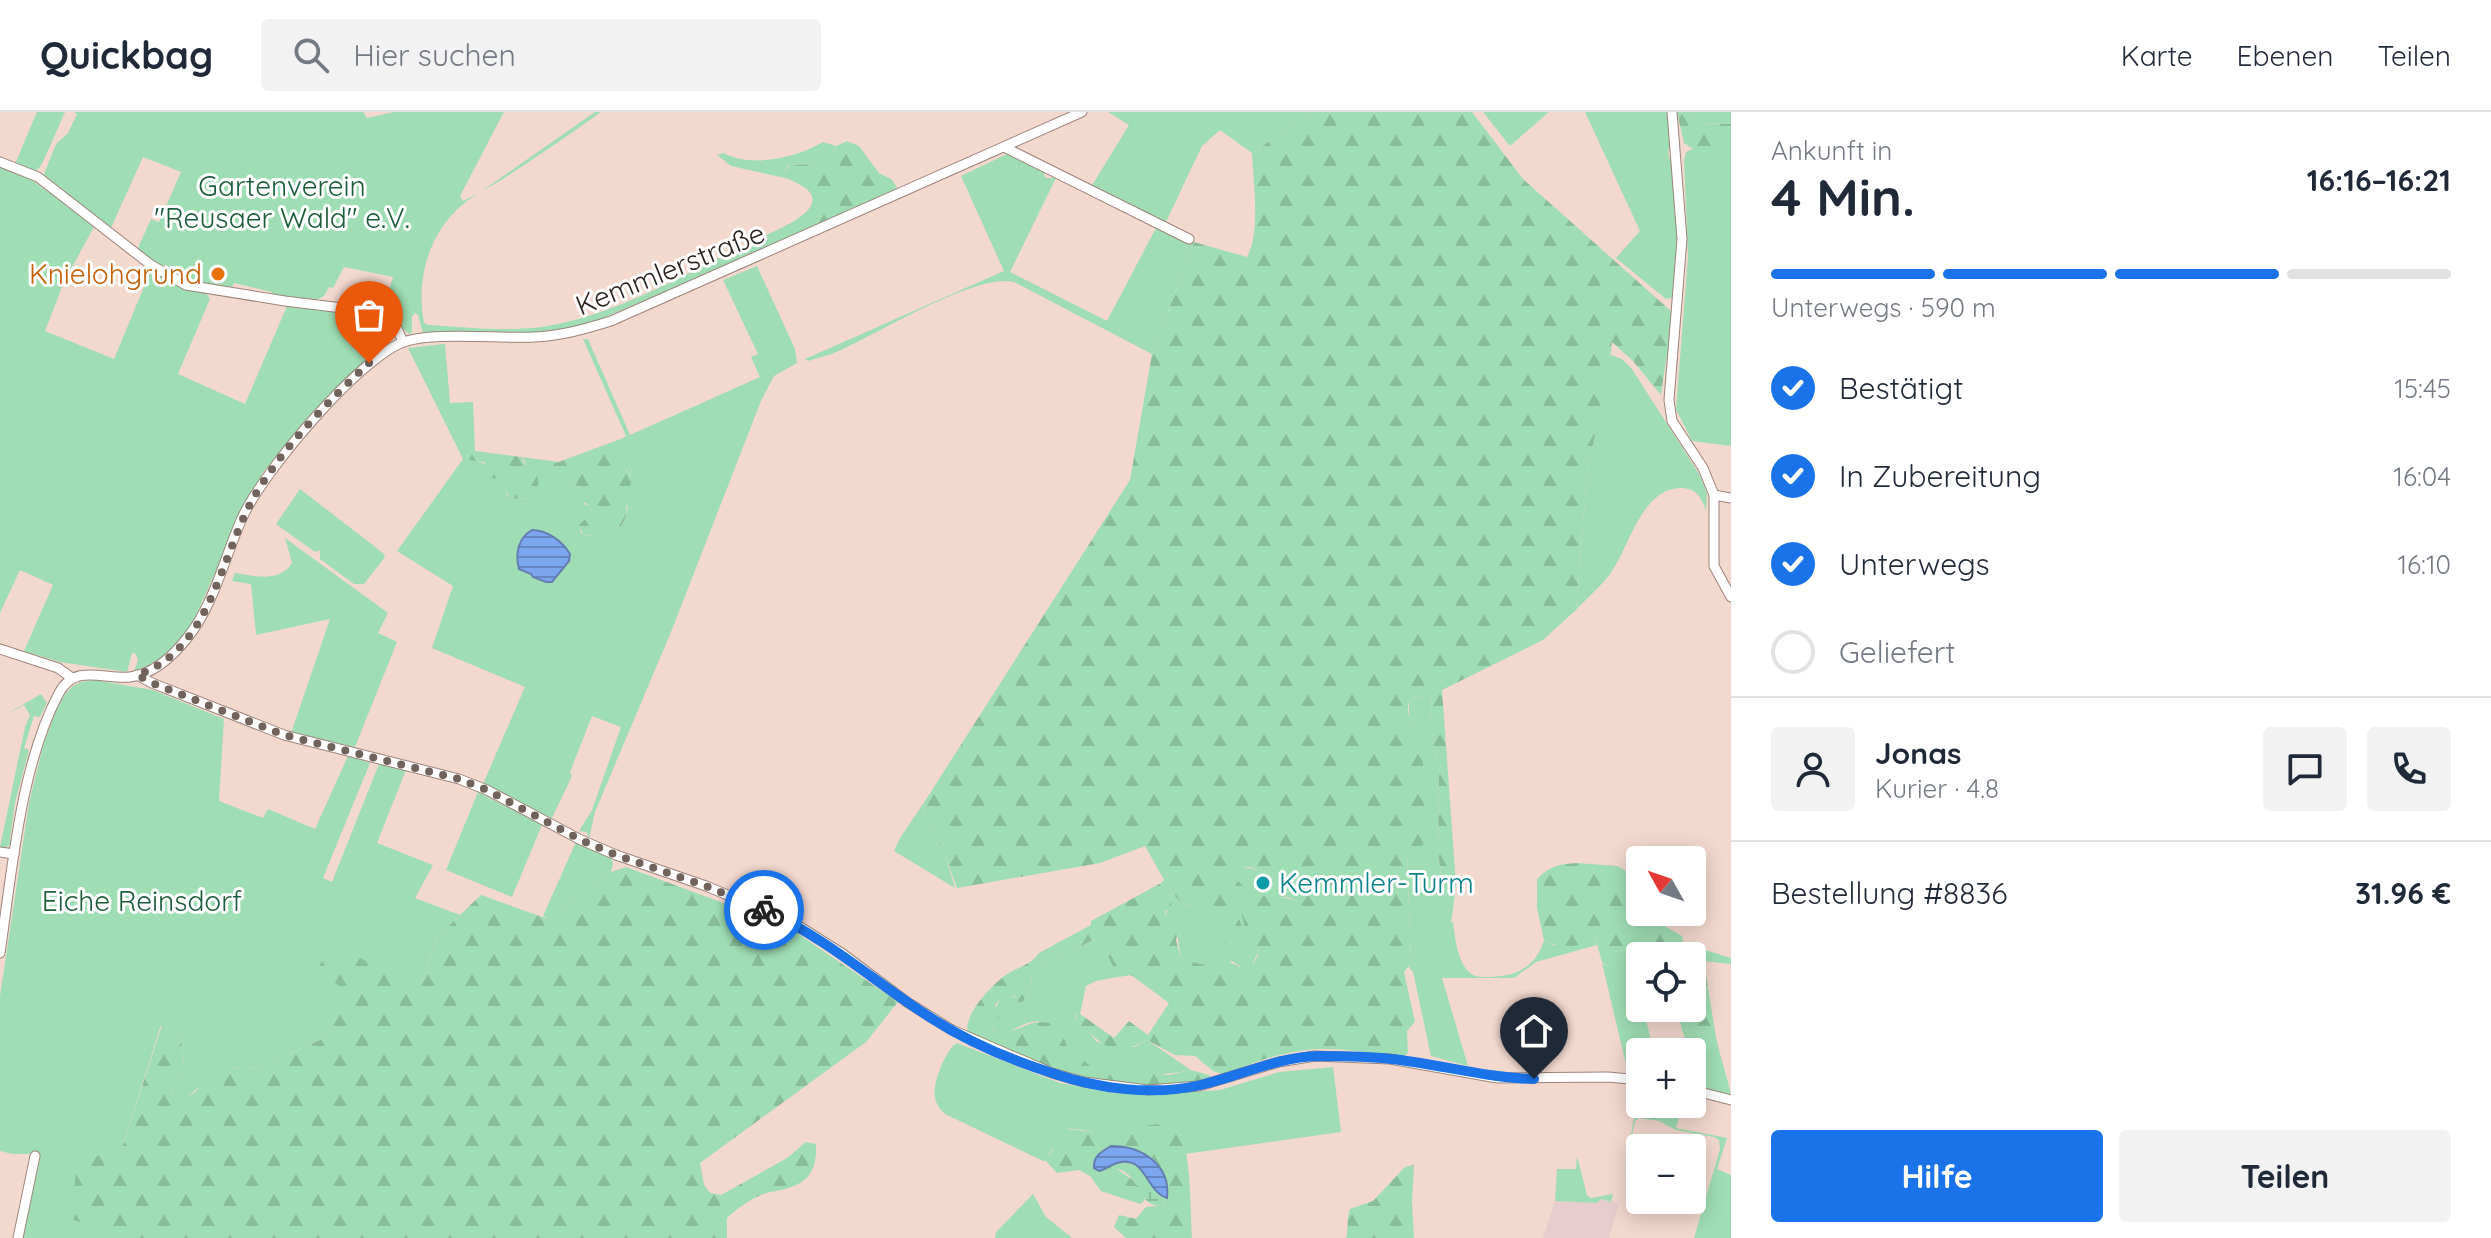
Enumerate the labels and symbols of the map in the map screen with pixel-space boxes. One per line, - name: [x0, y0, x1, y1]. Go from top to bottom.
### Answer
- park label: Gartenverein "Reusaer Wald" e.V.: [154, 168, 410, 235]
- street label: Kemmlerstraße: [570, 215, 769, 322]
- place label: Knielohgrund: [29, 256, 202, 291]
- marker: Knielohgrund: [209, 265, 227, 283]
- pin: [335, 281, 403, 363]
- north arrow: [1626, 846, 1706, 926]
- place label: Kemmler-Turm: [1279, 865, 1474, 900]
- courier: [724, 870, 804, 950]
- marker: Kemmler-Turm: [1254, 874, 1272, 892]
- park label: Eiche Reinsdorf: [42, 883, 242, 918]
- pin: [1500, 997, 1568, 1079]

